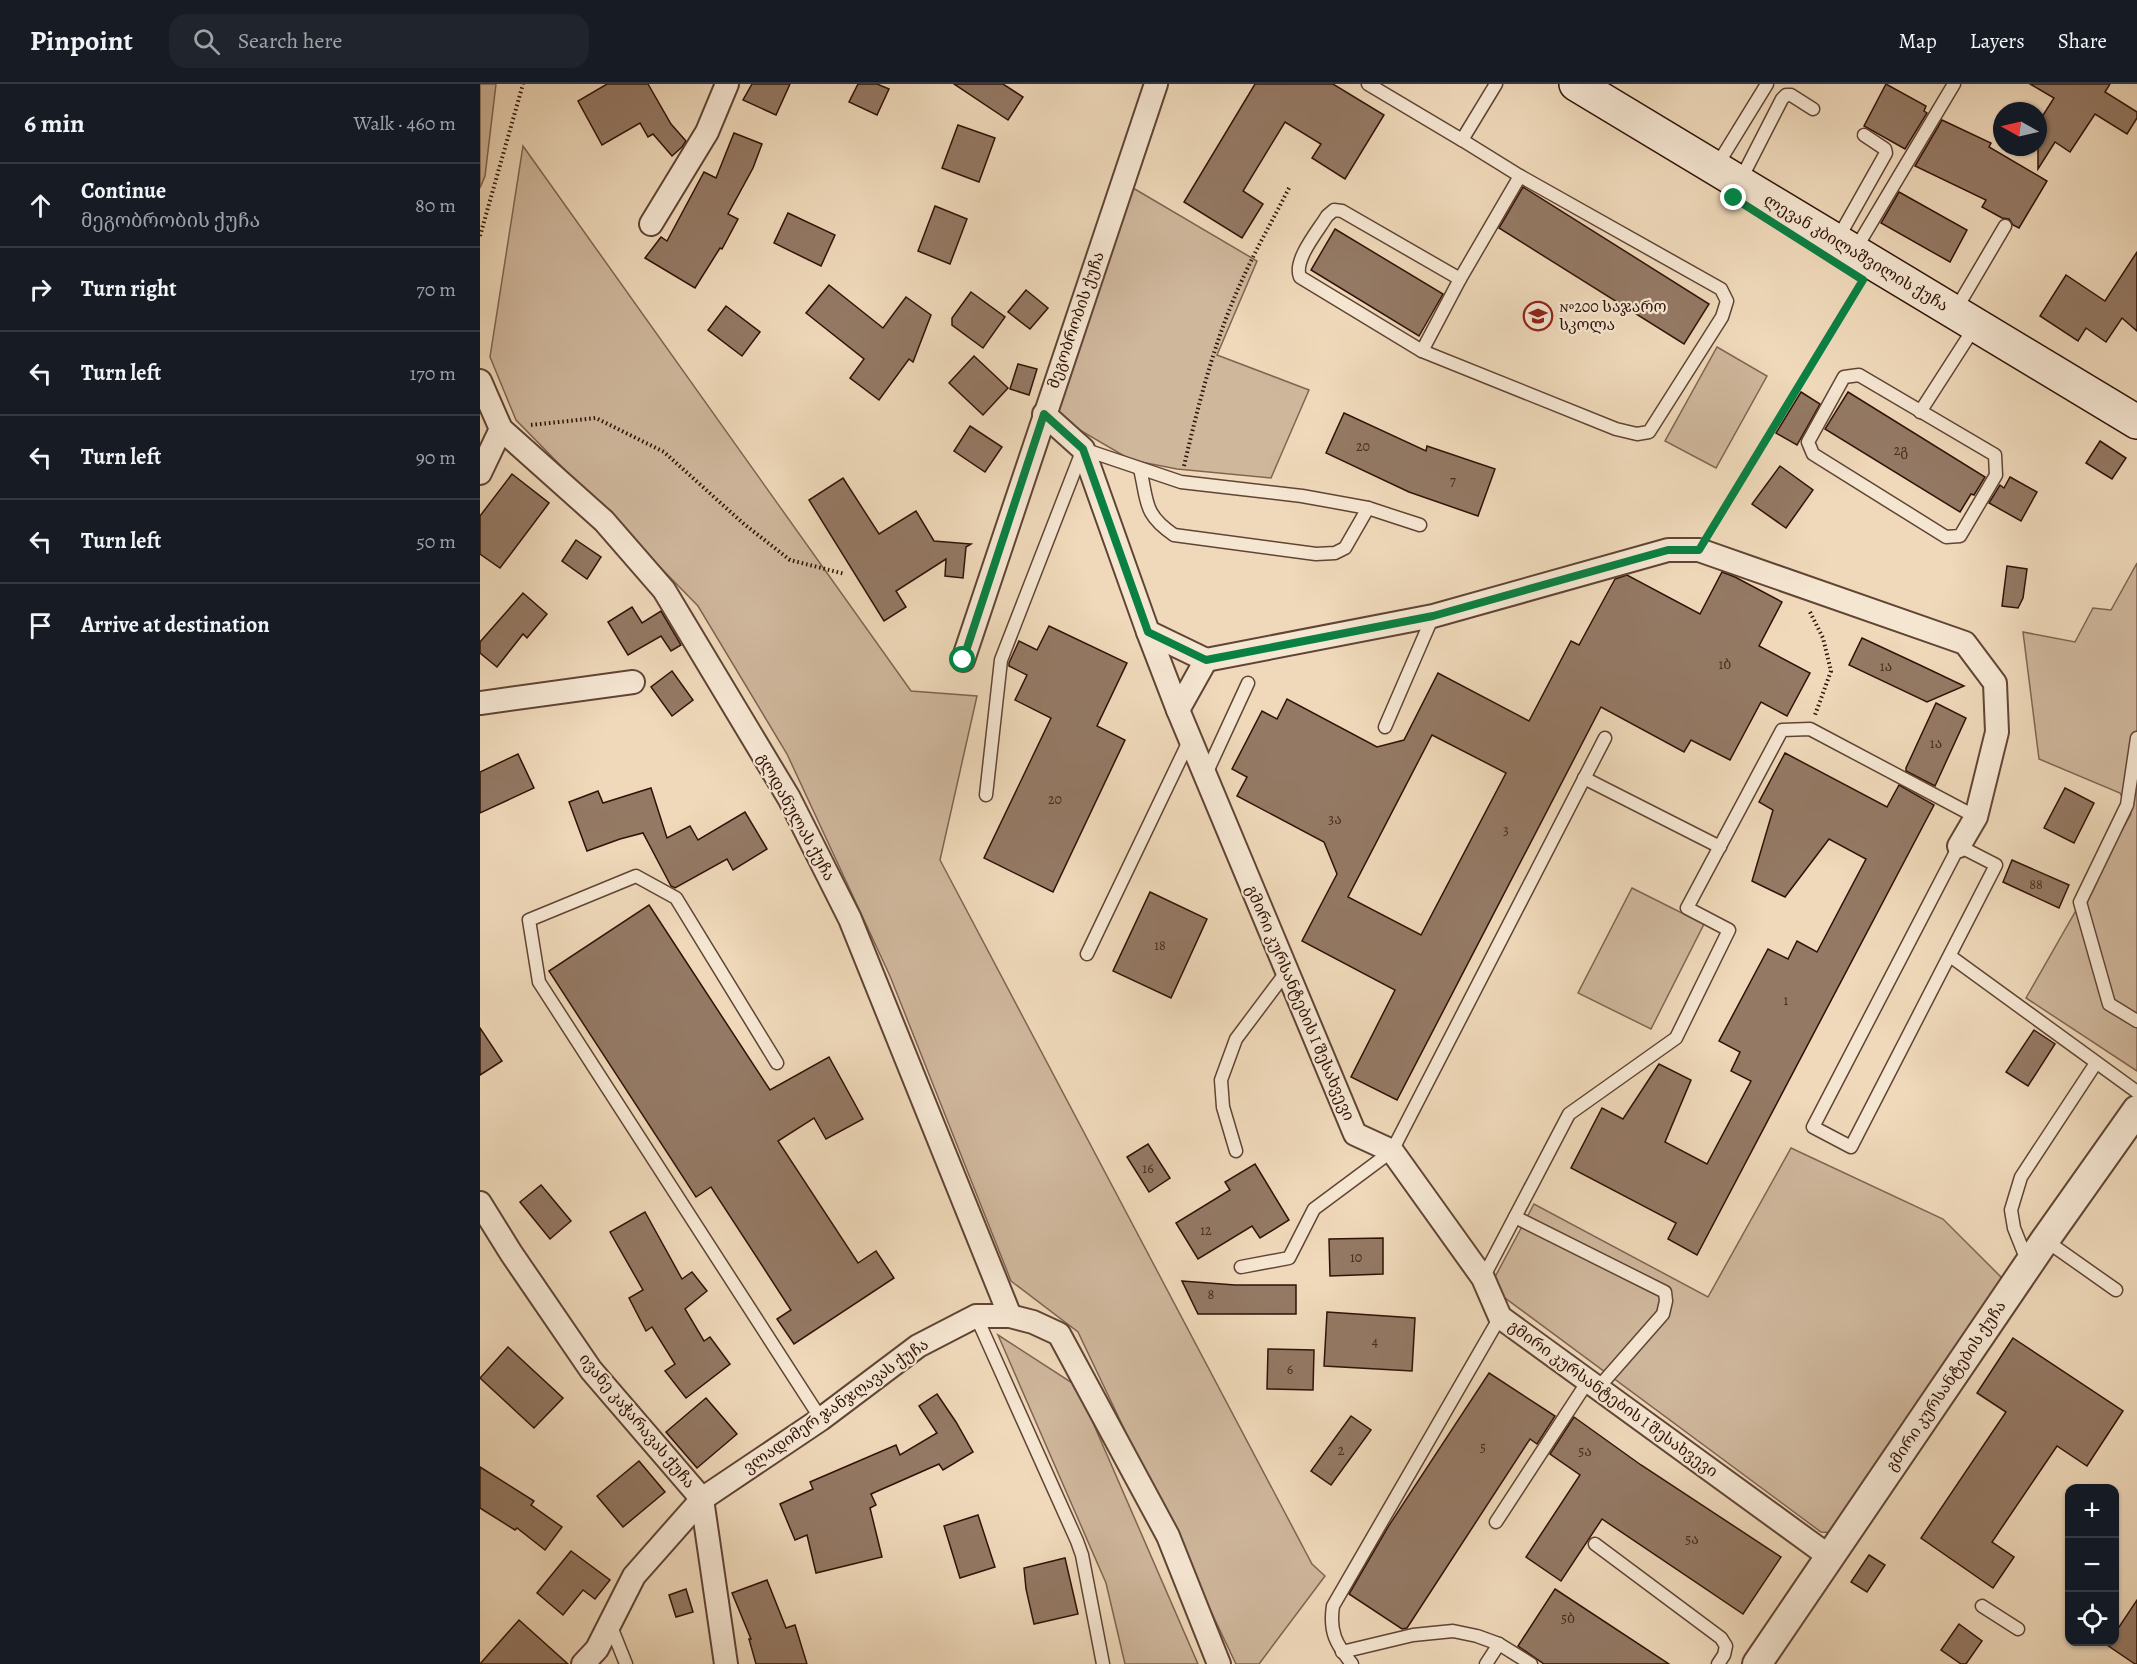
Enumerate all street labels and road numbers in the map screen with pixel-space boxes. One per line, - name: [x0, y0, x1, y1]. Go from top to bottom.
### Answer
- street label: ლევან კბილაშვილის ქუჩა: [1760, 189, 1952, 317]
- street label: მეგობრობის ქუჩა: [1042, 249, 1110, 391]
- street label: გლდანულას ქუჩა: [752, 749, 840, 885]
- street label: გმირი კურსანტების I შესახვევი: [1240, 882, 1360, 1124]
- street label: გმირი კურსანტების ქუჩა: [1881, 1296, 2011, 1476]
- street label: გმირი კურსანტების I შესახვევი: [1504, 1315, 1722, 1483]
- street label: ვლადიმერ ჯანჯღავას ქუჩა: [739, 1333, 933, 1479]
- street label: ივანე კაჭარავას ქუჩა: [574, 1349, 700, 1493]

